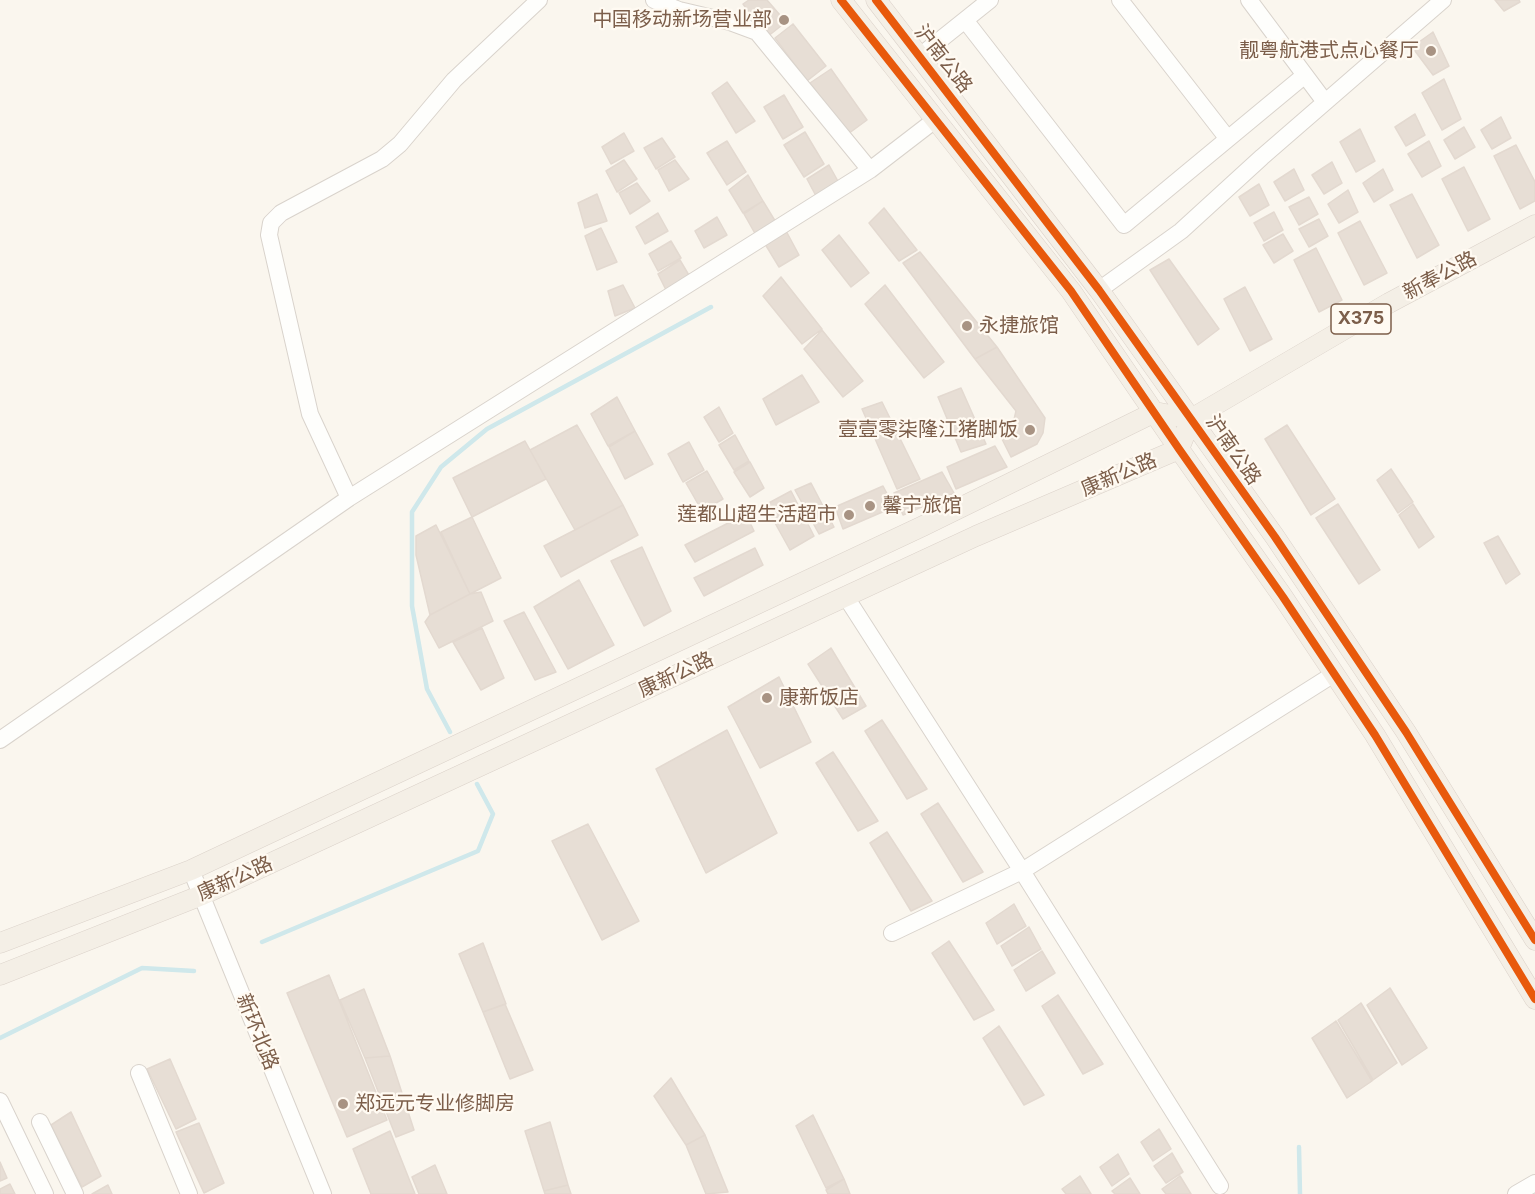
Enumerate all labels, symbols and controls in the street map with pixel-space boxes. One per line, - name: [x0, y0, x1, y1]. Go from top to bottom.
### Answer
- place label: 中国移动新场营业部: [592, 8, 772, 32]
- marker: 中国移动新场营业部: [777, 13, 791, 27]
- street label: 沪南公路: [909, 20, 977, 98]
- place label: 靓粤航港式点心餐厅: [1239, 39, 1419, 63]
- marker: 靓粤航港式点心餐厅: [1424, 44, 1438, 58]
- street label: 新奉公路: [1399, 247, 1481, 305]
- road number: X375: [1331, 304, 1391, 334]
- place label: 永捷旅馆: [979, 314, 1059, 338]
- marker: 永捷旅馆: [960, 319, 974, 333]
- street label: 沪南公路: [1200, 410, 1266, 490]
- place label: 壹壹零柒隆江猪脚饭: [838, 418, 1018, 442]
- marker: 壹壹零柒隆江猪脚饭: [1023, 423, 1037, 437]
- street label: 康新公路: [1077, 448, 1161, 502]
- place label: 馨宁旅馆: [882, 494, 962, 518]
- marker: 馨宁旅馆: [863, 499, 877, 513]
- place label: 莲都山超生活超市: [677, 503, 837, 527]
- marker: 莲都山超生活超市: [842, 508, 856, 522]
- street label: 康新公路: [635, 647, 717, 703]
- place label: 康新饭店: [779, 686, 859, 710]
- marker: 康新饭店: [760, 691, 774, 705]
- street label: 康新公路: [194, 852, 276, 906]
- street label: 新环北路: [231, 990, 283, 1074]
- place label: 郑远元专业修脚房: [355, 1092, 515, 1116]
- marker: 郑远元专业修脚房: [336, 1097, 350, 1111]

